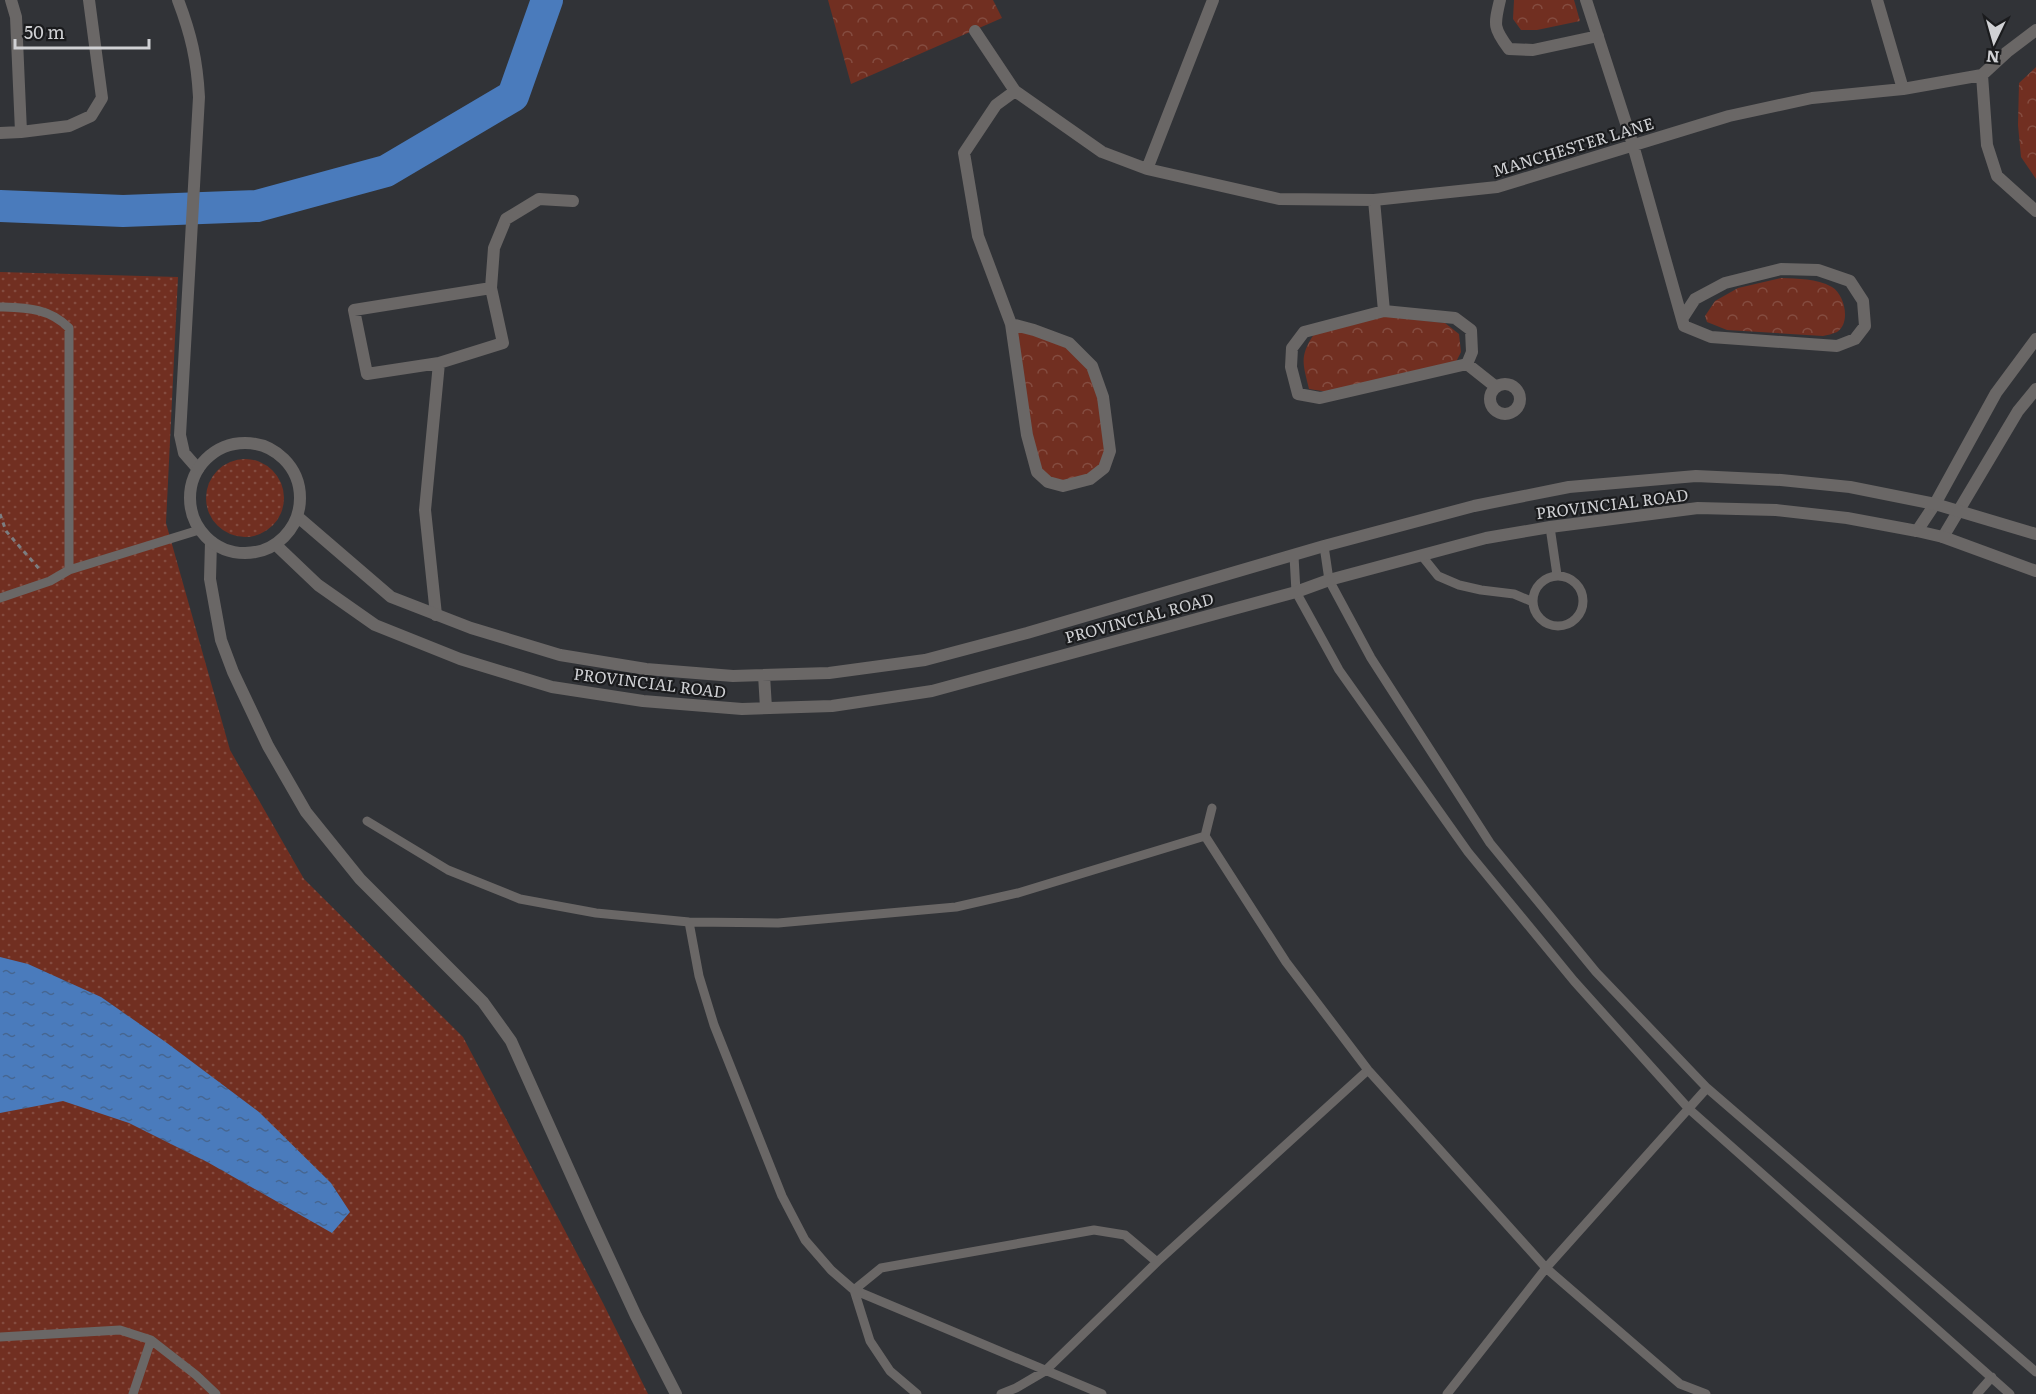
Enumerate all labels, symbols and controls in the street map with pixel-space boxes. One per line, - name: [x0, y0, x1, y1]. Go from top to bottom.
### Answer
- scale bar: [15, 12, 148, 50]
- north arrow: [1964, 12, 2024, 72]
- text: 50 m: [24, 18, 65, 45]
- text: N: [1985, 45, 2000, 70]
- street label: MANCHESTER LANE: [1489, 110, 1657, 182]
- street label: PROVINCIAL ROAD: [1535, 482, 1689, 524]
- street label: PROVINCIAL ROAD: [1062, 586, 1216, 648]
- street label: PROVINCIAL ROAD: [573, 661, 727, 703]

